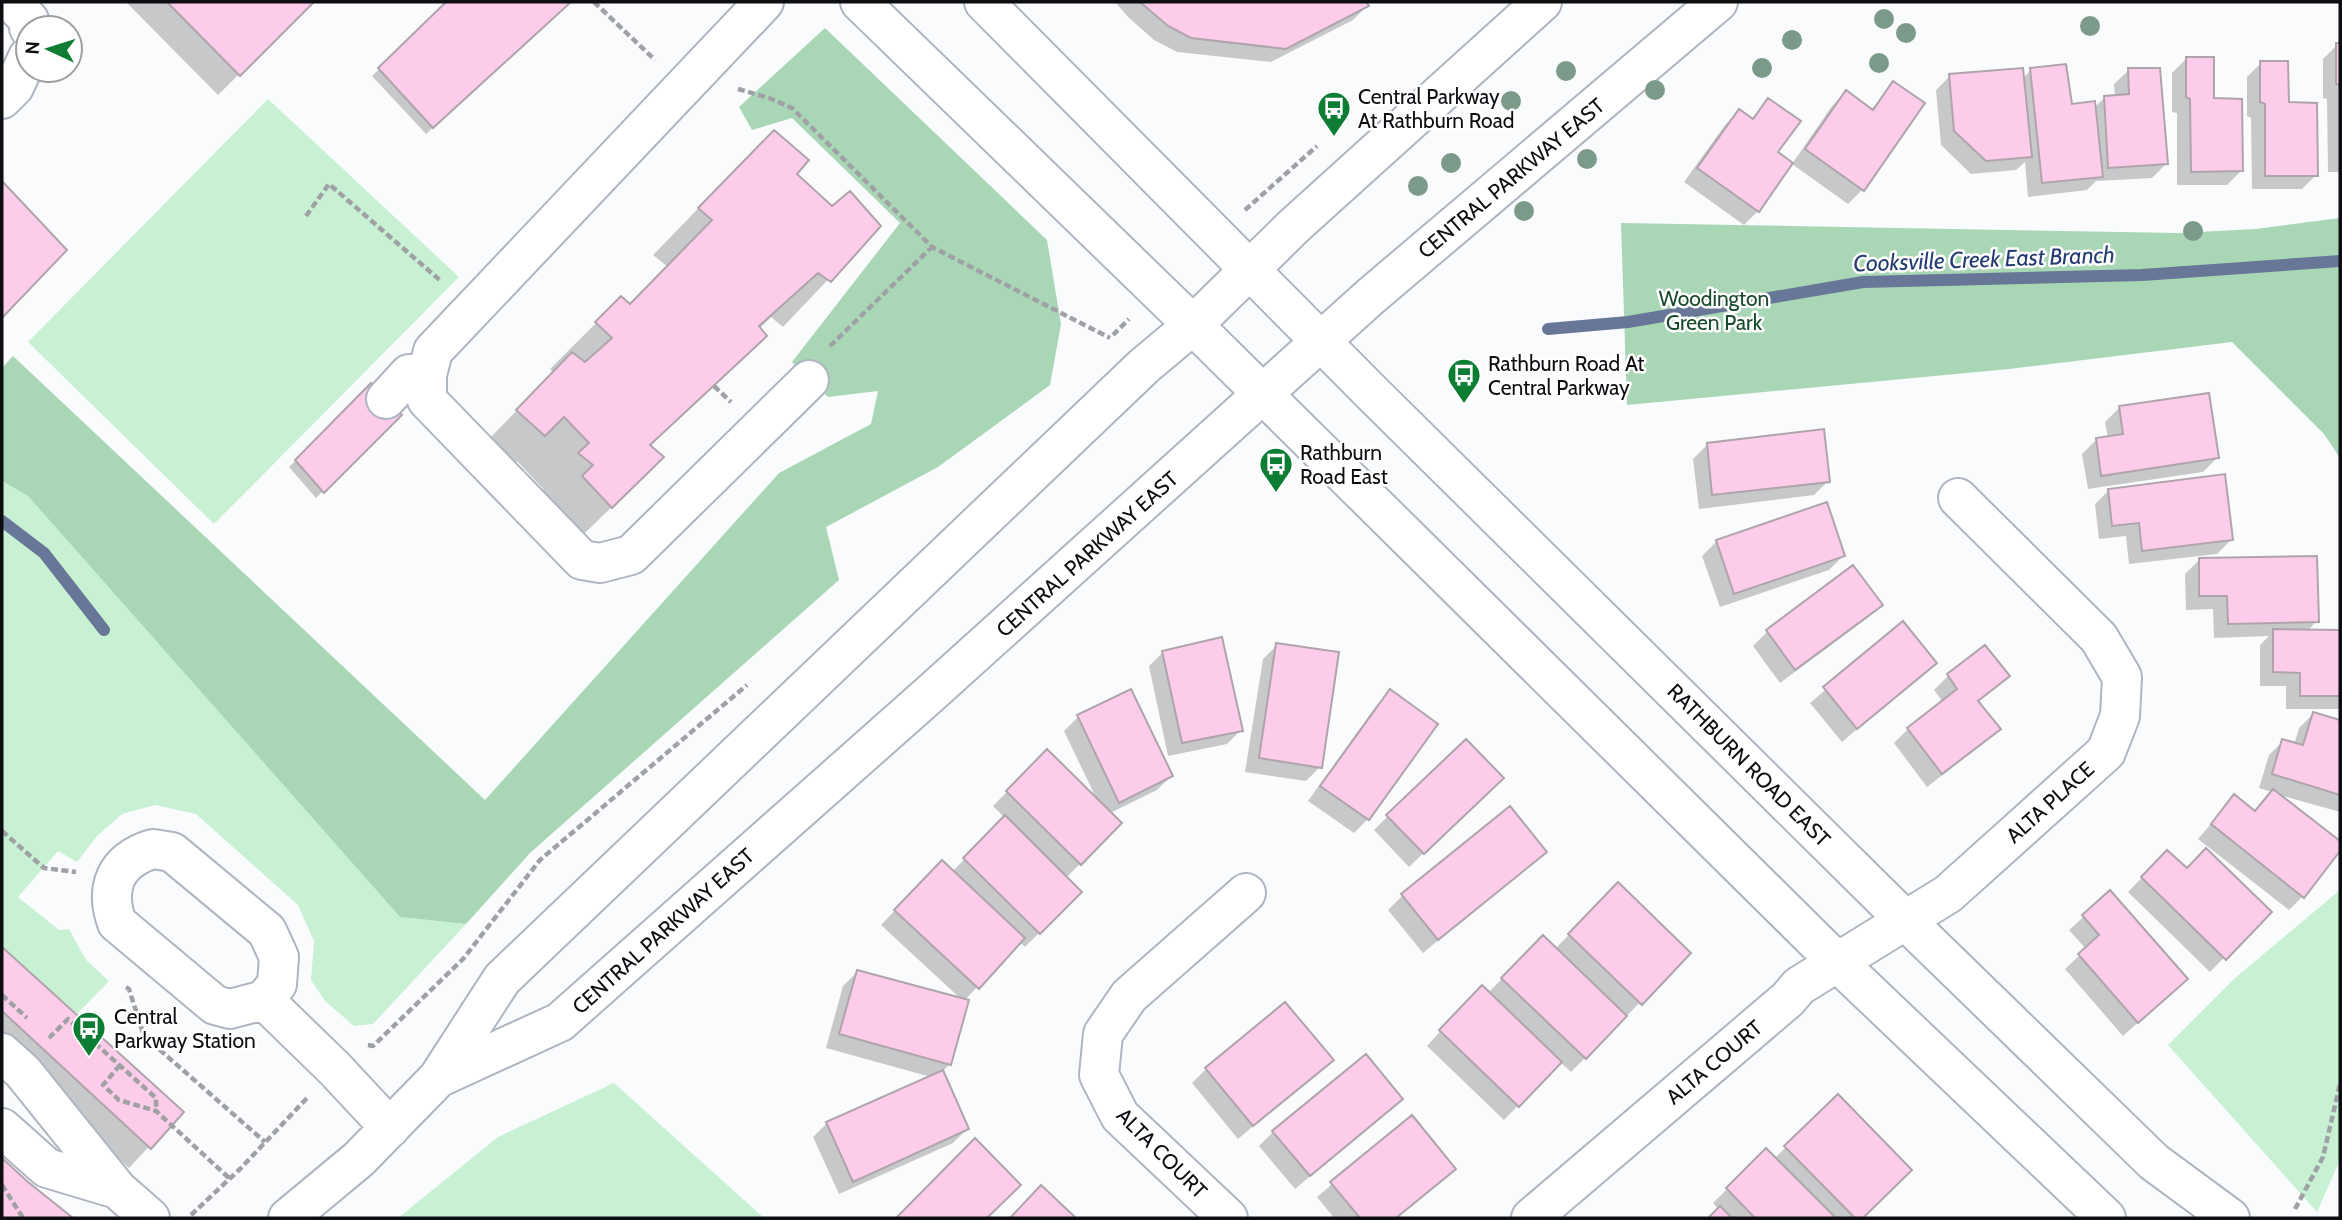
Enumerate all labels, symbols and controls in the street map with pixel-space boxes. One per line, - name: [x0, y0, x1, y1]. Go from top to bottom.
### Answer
- north arrow: [14, 14, 84, 84]
- text: N: [21, 40, 44, 55]
- place label: Central Parkway At Rathburn Road: [1358, 84, 1514, 133]
- bus stop icon: Central Parkway At Rathburn Road: [1315, 89, 1353, 138]
- street label: CENTRAL PARKWAY EAST: [1413, 93, 1609, 263]
- water label: Cooksville Creek East Branch: [1853, 240, 2115, 278]
- park label: Woodington Green Park: [1659, 286, 1769, 335]
- place label: Rathburn Road At Central Parkway: [1488, 351, 1644, 400]
- bus stop icon: Rathburn Road At Central Parkway: [1445, 356, 1483, 405]
- place label: Rathburn Road East: [1300, 440, 1388, 489]
- bus stop icon: Rathburn Road East: [1257, 445, 1295, 494]
- street label: CENTRAL PARKWAY EAST: [991, 466, 1183, 642]
- street label: RATHBURN ROAD EAST: [1662, 678, 1836, 852]
- street label: ALTA PLACE: [2001, 756, 2099, 848]
- street label: CENTRAL PARKWAY EAST: [567, 843, 759, 1019]
- place label: Central Parkway Station: [114, 1004, 256, 1053]
- bus stop icon: Central Parkway Station: [70, 1009, 108, 1058]
- street label: ALTA COURT: [1661, 1015, 1767, 1109]
- street label: ALTA COURT: [1112, 1103, 1212, 1203]

